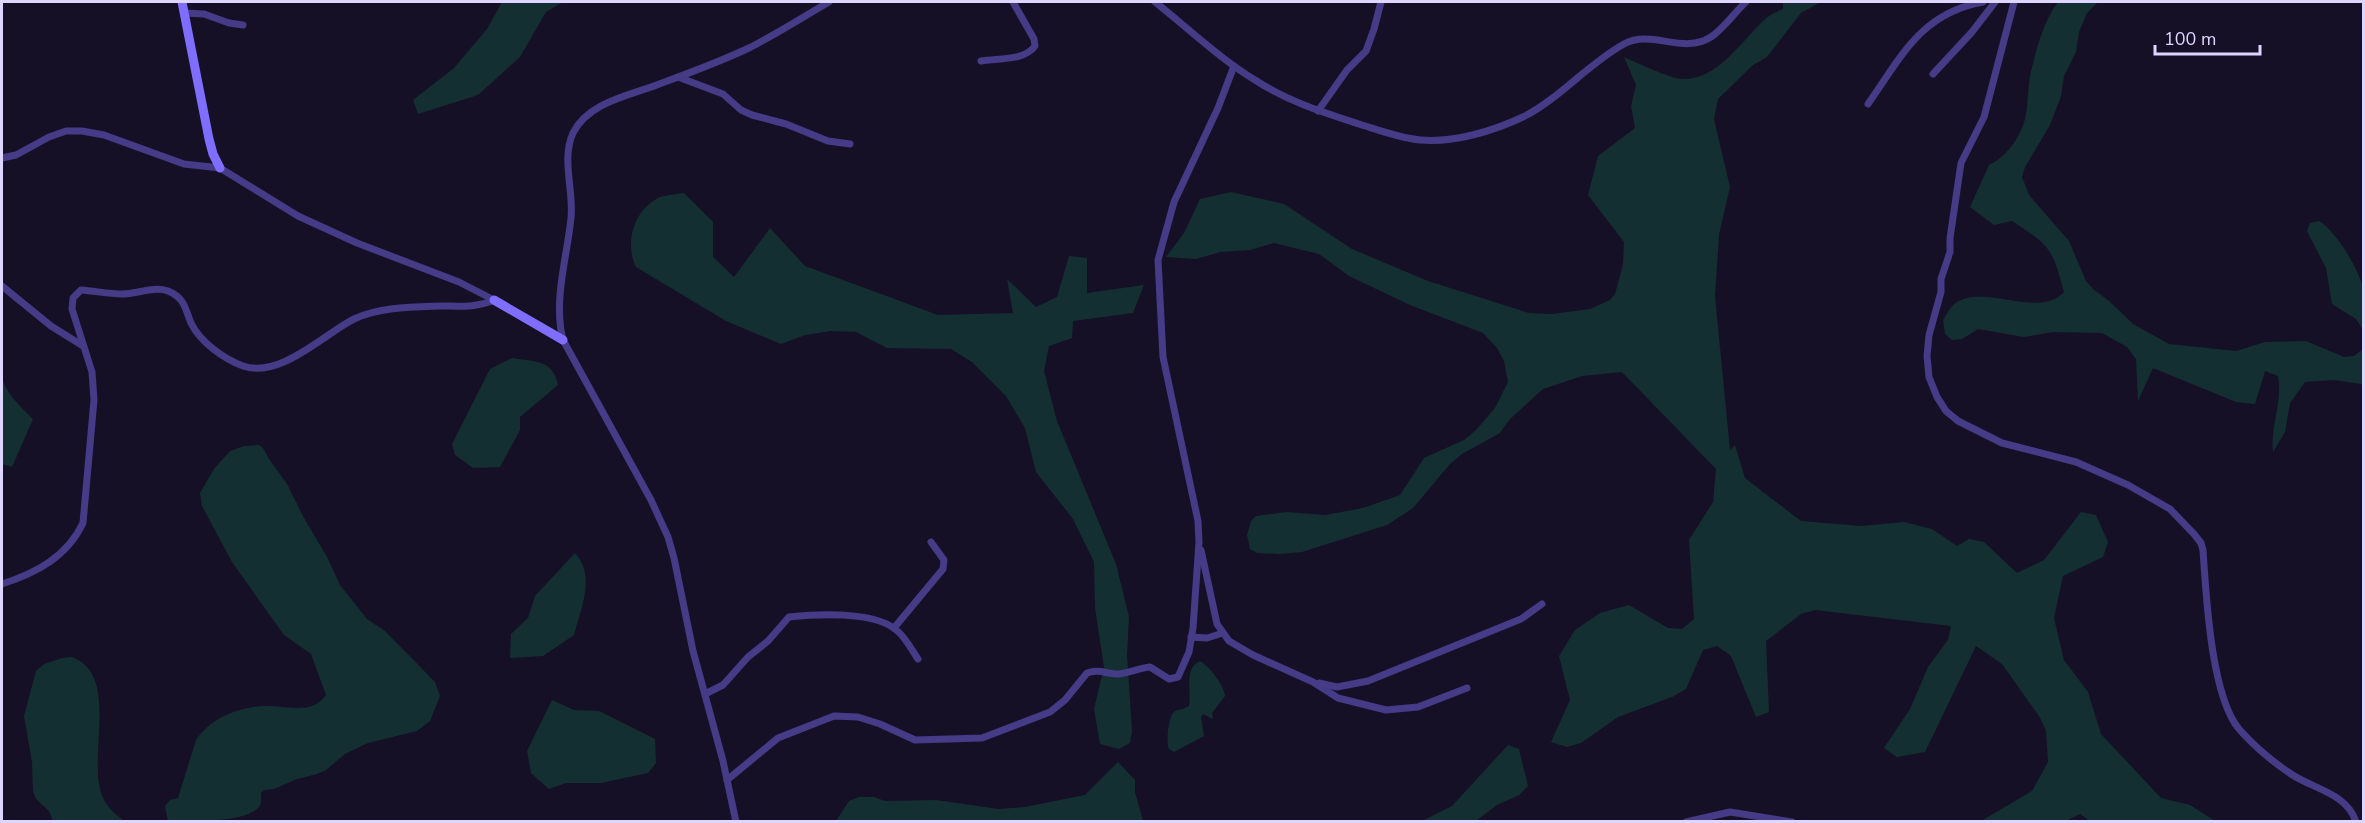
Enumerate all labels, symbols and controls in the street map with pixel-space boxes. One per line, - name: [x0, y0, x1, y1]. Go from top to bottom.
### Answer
- scale bar: [2155, 18, 2260, 56]
- text: 100 m: [2164, 27, 2216, 51]

